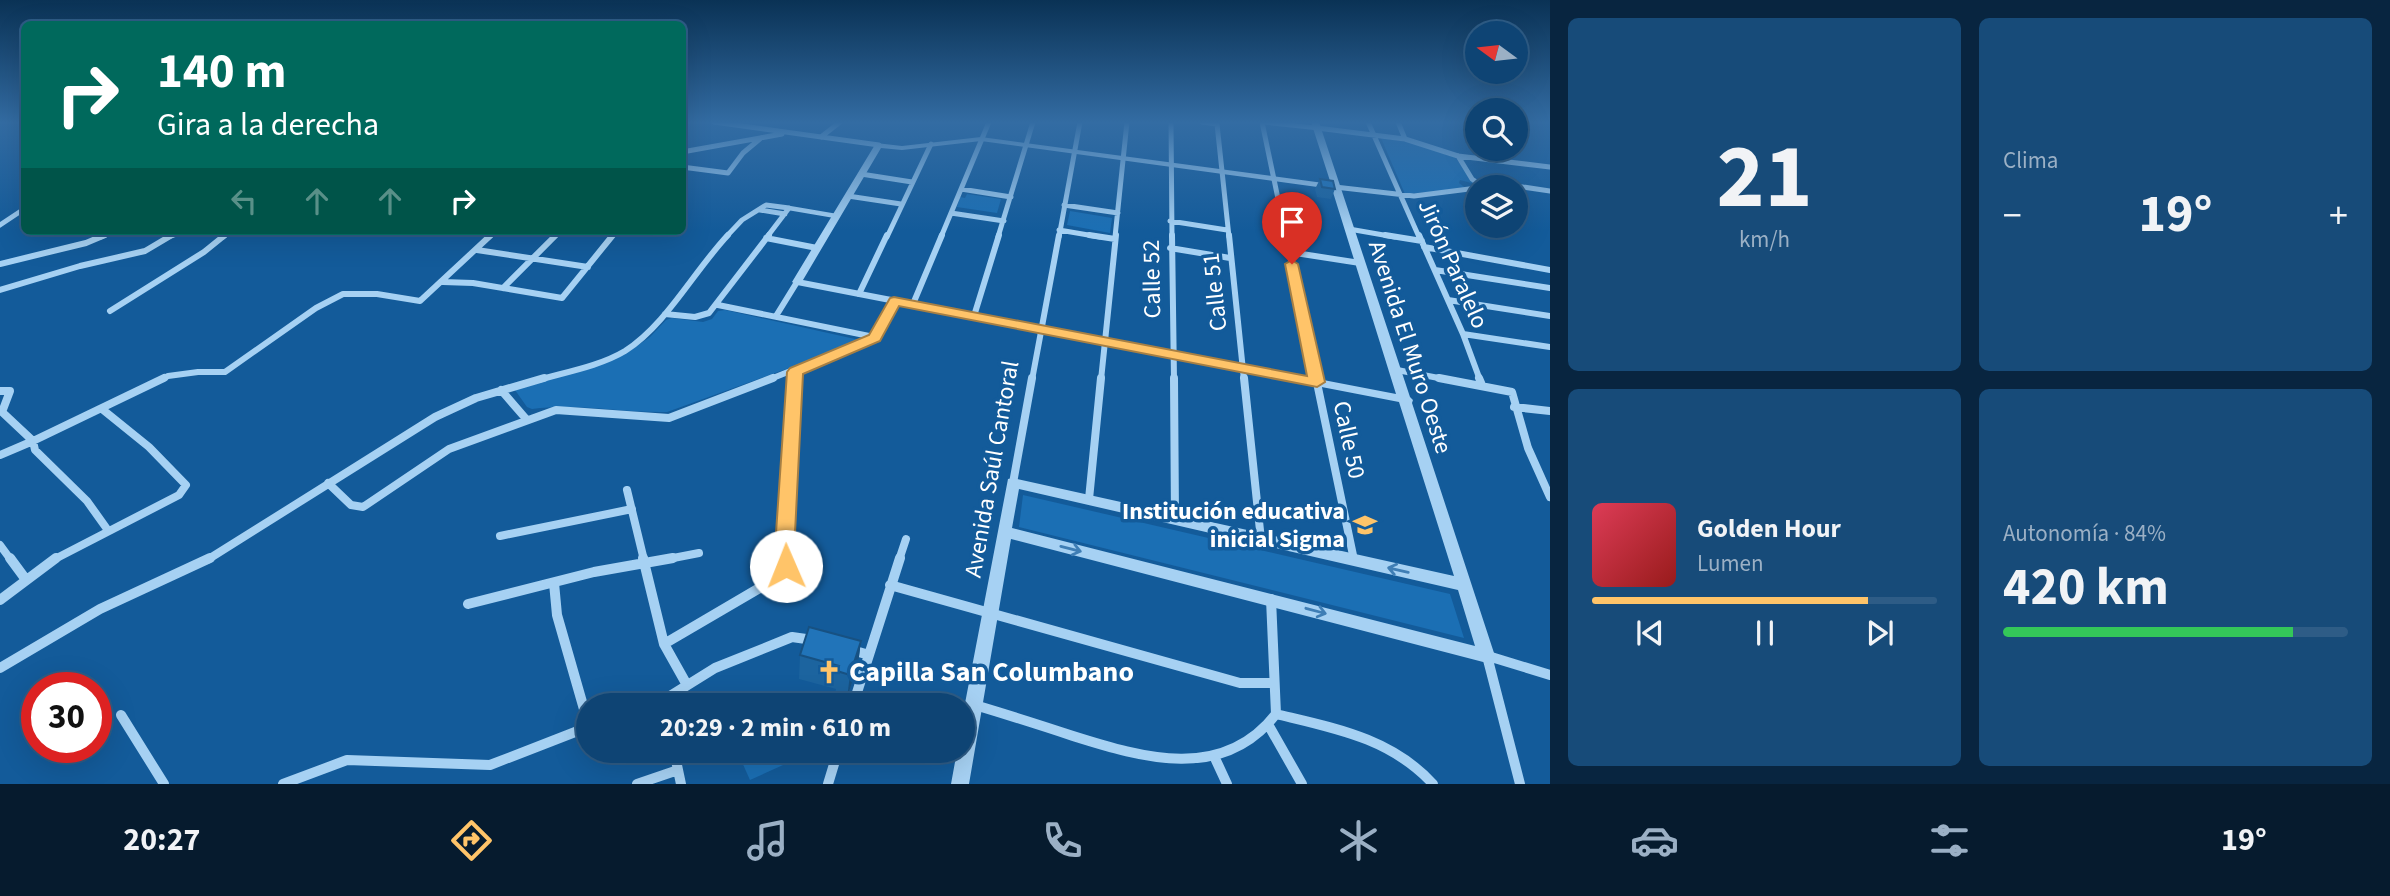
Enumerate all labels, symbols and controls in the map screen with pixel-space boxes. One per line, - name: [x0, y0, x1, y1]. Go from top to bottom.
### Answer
- north arrow: [1465, 21, 1528, 84]
- map controls: [1465, 21, 1528, 238]
- text: 140 m: [157, 37, 286, 107]
- icon: right: [42, 49, 133, 140]
- button: search: [1465, 98, 1528, 161]
- text: Gira a la derecha: [157, 102, 379, 148]
- text: 21: [1716, 113, 1813, 242]
- text: Clima: [2003, 144, 2058, 177]
- button: layers: [1465, 175, 1528, 238]
- text: 19°: [2139, 178, 2212, 252]
- icon: left: [225, 182, 263, 220]
- icon: ahead: [298, 182, 336, 220]
- icon: ahead: [371, 182, 409, 220]
- icon: right: [444, 182, 482, 220]
- text: −: [2003, 189, 2022, 243]
- text: +: [2329, 189, 2348, 243]
- pin: [1262, 192, 1322, 264]
- street label: Jirón Paralelo: [1409, 194, 1497, 334]
- icon: arrive: [1273, 203, 1311, 241]
- text: km/h: [1739, 223, 1790, 256]
- street label: Avenida El Muro Oeste: [1359, 236, 1461, 458]
- street label: Calle 52: [1134, 239, 1170, 319]
- street label: Calle 51: [1193, 251, 1237, 333]
- street label: Avenida Saúl Cantoral: [956, 358, 1028, 580]
- street label: Calle 50: [1324, 398, 1374, 482]
- place label: Institución educativa inicial Sigma: [1122, 494, 1345, 557]
- text: Golden Hour: [1697, 510, 1841, 547]
- school or university icon: Institución educativa inicial Sigma: [1351, 511, 1379, 539]
- text: Autonomía · 84%: [2003, 517, 2166, 550]
- position arrow: [749, 529, 823, 603]
- one-way arrow: [1059, 543, 1082, 556]
- text: Lumen: [1697, 547, 1764, 580]
- text: 420 km: [2003, 551, 2169, 625]
- one-way arrow: [1387, 563, 1409, 576]
- one-way arrow: [1304, 605, 1326, 618]
- icon: previous: [1631, 614, 1669, 652]
- icon: pause: [1746, 614, 1784, 652]
- icon: next: [1861, 614, 1899, 652]
- place label: Capilla San Columbano: [849, 652, 1134, 692]
- church icon: Capilla San Columbano: [815, 658, 843, 686]
- speed limit sign: 30: [21, 672, 112, 763]
- text: 20:29 · 2 min · 610 m: [660, 709, 891, 746]
- icon: directions: [447, 816, 496, 865]
- icon: music: [743, 816, 792, 865]
- icon: phone: [1038, 816, 1087, 865]
- icon: climate: [1334, 816, 1383, 865]
- icon: car: [1630, 816, 1679, 865]
- icon: filters: [1925, 816, 1974, 865]
- text: 20:27: [123, 817, 201, 863]
- text: 19°: [2221, 817, 2267, 863]

